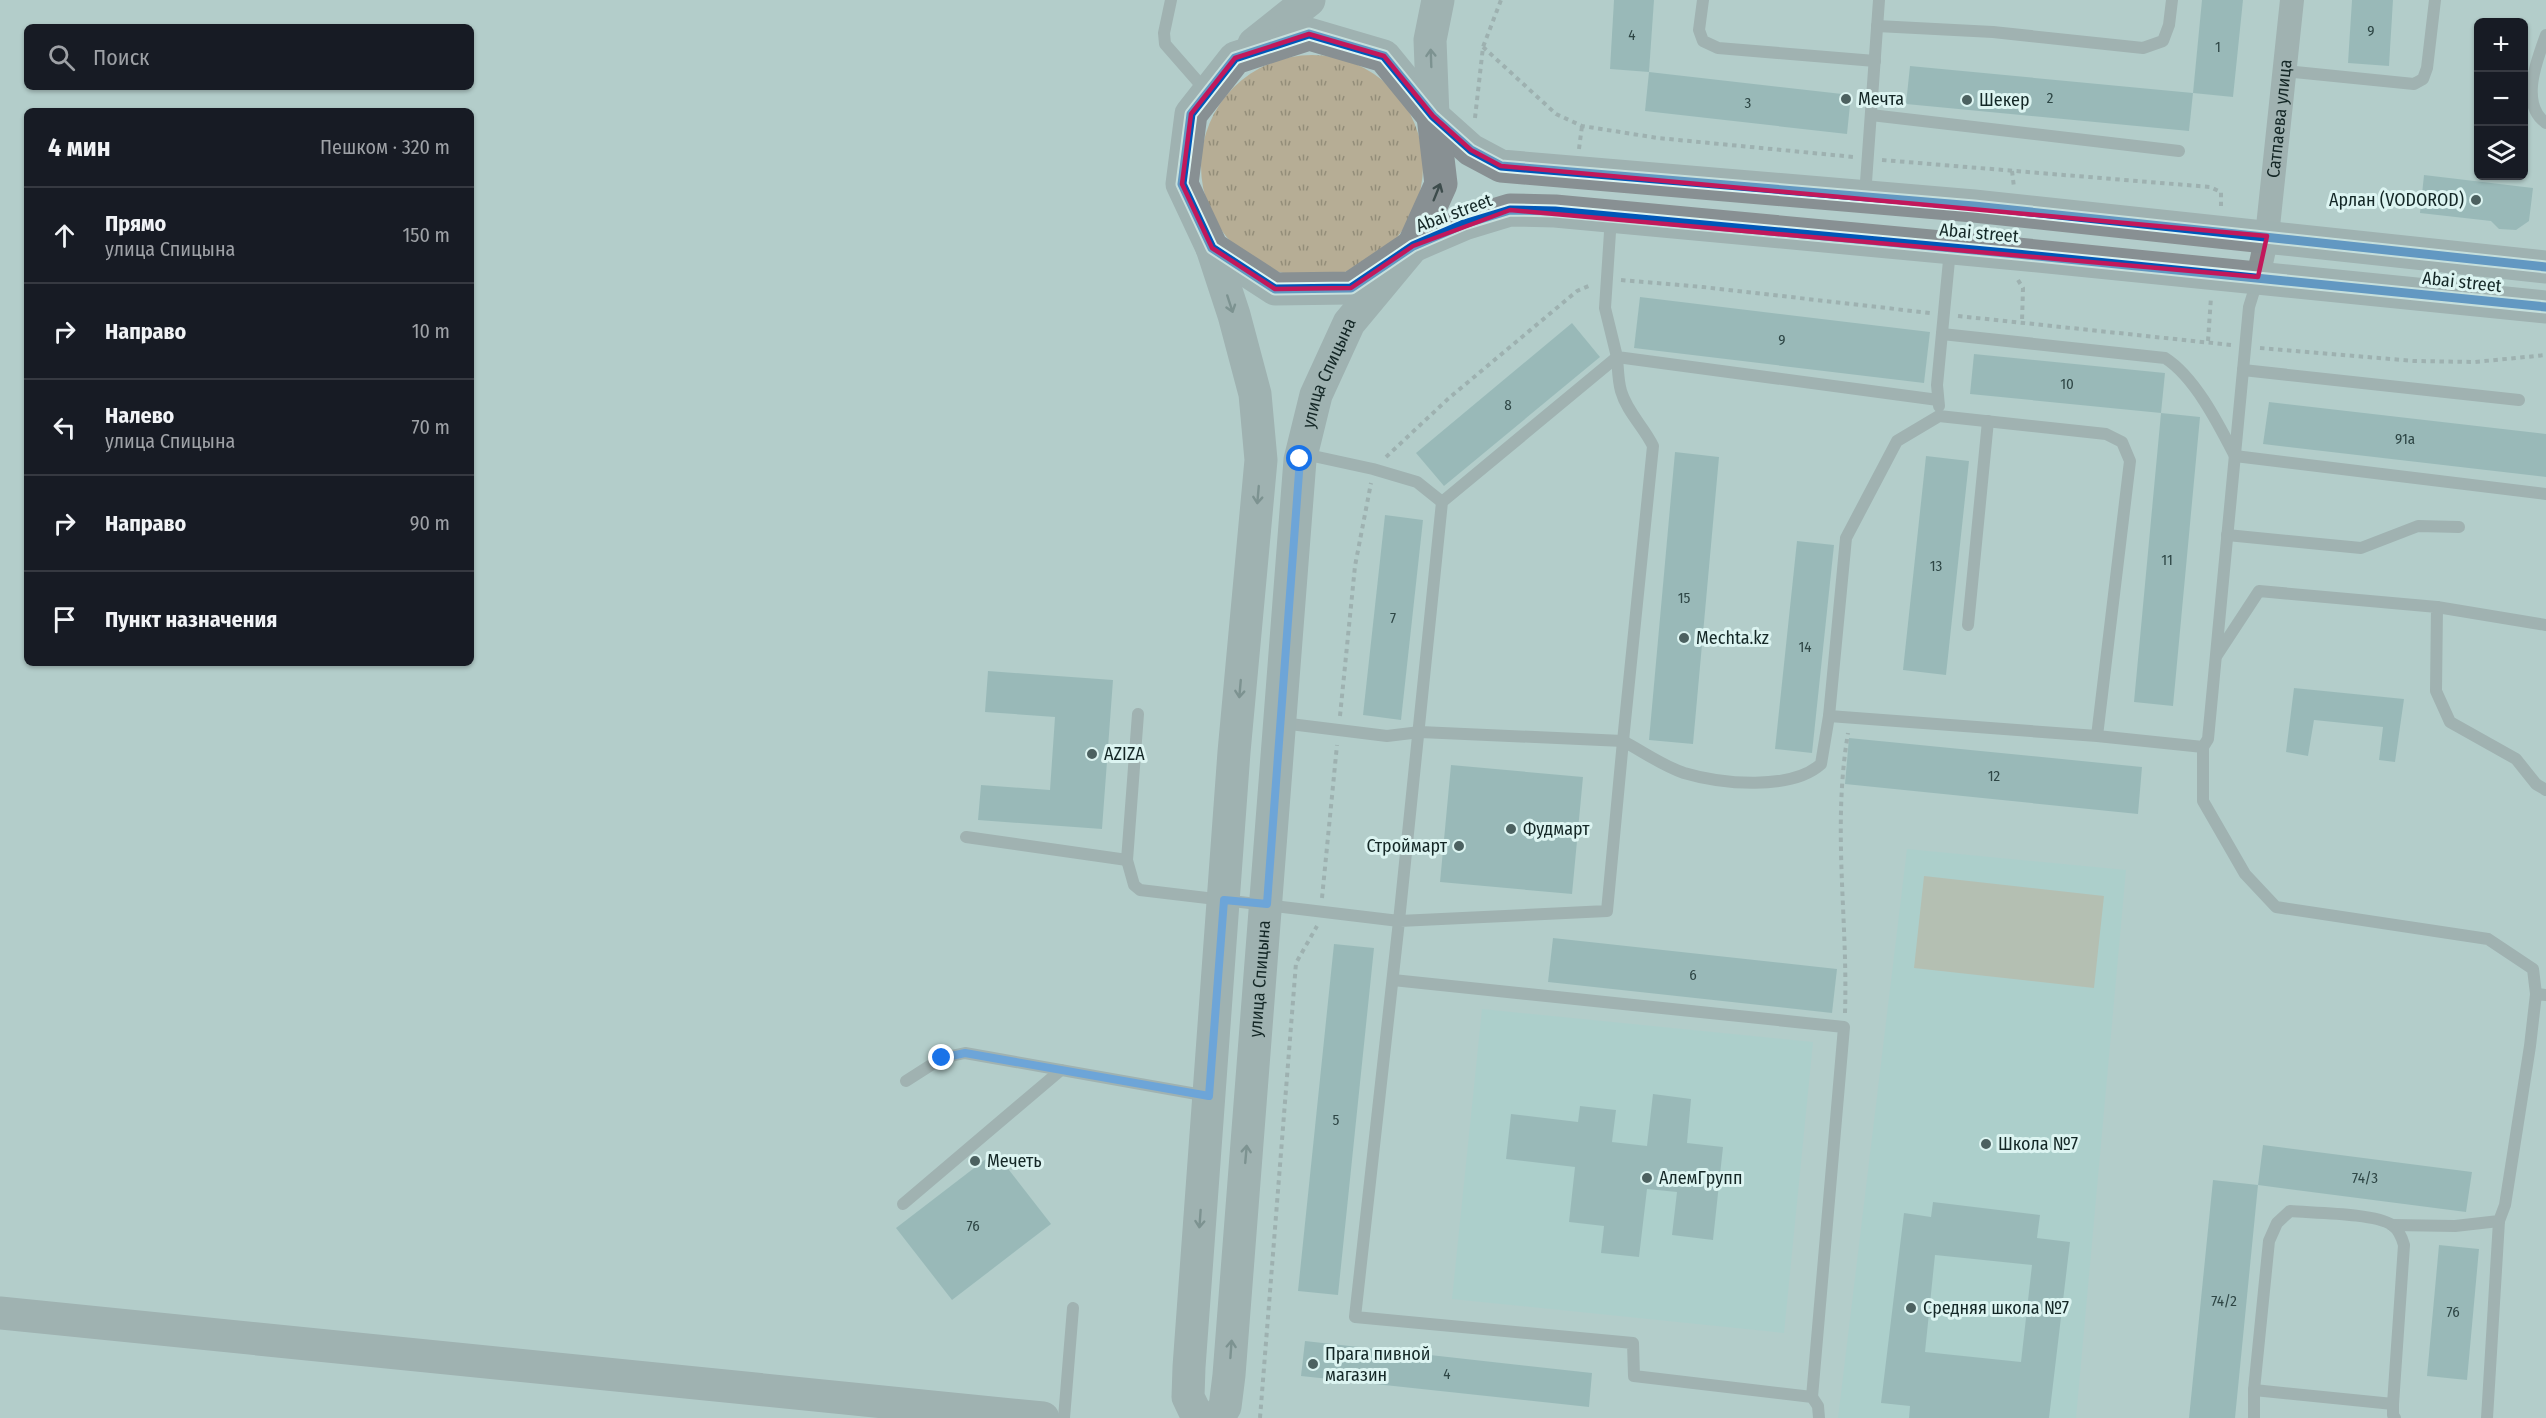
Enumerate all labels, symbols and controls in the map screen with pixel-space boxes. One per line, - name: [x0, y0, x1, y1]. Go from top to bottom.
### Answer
- map controls: [2474, 18, 2528, 180]
- button: +: [2474, 18, 2528, 72]
- house number: 9: [2367, 22, 2375, 40]
- search box: [24, 24, 474, 90]
- house number: 4: [1628, 26, 1636, 44]
- house number: 1: [2215, 38, 2221, 56]
- icon: search: [45, 41, 78, 74]
- text: Поиск: [93, 44, 149, 71]
- one-way arrow: [1425, 48, 1436, 68]
- street label: Сатпаева улица: [2262, 58, 2297, 179]
- button: −: [2474, 72, 2528, 126]
- place label: Мечта: [1858, 88, 1904, 110]
- place label: Шекер: [1979, 89, 2029, 111]
- house number: 2: [2047, 89, 2054, 107]
- marker: Мечта: [1839, 92, 1853, 106]
- marker: Шекер: [1960, 93, 1974, 107]
- house number: 3: [1745, 94, 1752, 112]
- button: layers: [2474, 126, 2528, 180]
- text: 4 мин: [48, 132, 110, 163]
- text: Пешком · 320 m: [320, 135, 450, 159]
- one-way arrow: [1432, 183, 1443, 202]
- street label: Abai street: [1413, 189, 1495, 237]
- place label: Арлан (VODOROD): [2329, 189, 2464, 211]
- marker: Арлан (VODOROD): [2469, 193, 2483, 207]
- text: Прямо: [105, 210, 166, 237]
- icon: ahead: [48, 219, 81, 252]
- street label: Abai street: [1938, 219, 2020, 247]
- text: 150 m: [403, 223, 450, 247]
- text: улица Спицына: [105, 237, 235, 261]
- street label: Abai street: [2421, 267, 2503, 297]
- one-way arrow: [1226, 294, 1237, 313]
- street label: улица Спицына: [1297, 314, 1361, 431]
- icon: right: [48, 315, 81, 348]
- text: Направо: [105, 318, 186, 345]
- text: 10 m: [412, 319, 450, 343]
- house number: 9: [1778, 331, 1786, 349]
- house number: 10: [2060, 375, 2074, 393]
- house number: 8: [1504, 396, 1512, 414]
- text: Налево: [105, 402, 174, 429]
- icon: left: [48, 411, 81, 444]
- text: 70 m: [412, 415, 450, 439]
- text: улица Спицына: [105, 429, 235, 453]
- house number: 91а: [2395, 430, 2415, 448]
- route start: [1286, 445, 1312, 471]
- one-way arrow: [1252, 484, 1263, 504]
- icon: right: [48, 507, 81, 540]
- text: Направо: [105, 510, 186, 537]
- text: 90 m: [410, 511, 450, 535]
- house number: 11: [2161, 551, 2173, 569]
- house number: 13: [1930, 557, 1943, 575]
- house number: 15: [1678, 589, 1690, 607]
- icon: arrive: [48, 603, 81, 636]
- text: Пункт назначения: [105, 606, 277, 633]
- house number: 7: [1390, 609, 1396, 627]
- place label: Mechta.kz: [1696, 627, 1769, 649]
- marker: Mechta.kz: [1677, 631, 1691, 645]
- house number: 14: [1798, 638, 1812, 656]
- one-way arrow: [1234, 679, 1245, 698]
- place label: AZIZA: [1104, 743, 1145, 765]
- marker: AZIZA: [1085, 747, 1099, 761]
- house number: 12: [1988, 767, 2001, 785]
- place label: Фудмарт: [1523, 818, 1590, 840]
- marker: Фудмарт: [1504, 822, 1518, 836]
- place label: Строймарт: [1367, 835, 1448, 857]
- marker: Строймарт: [1452, 839, 1466, 853]
- street label: улица Спицына: [1244, 919, 1275, 1038]
- house number: 6: [1689, 966, 1697, 984]
- route end: [928, 1044, 954, 1070]
- house number: 5: [1333, 1111, 1340, 1129]
- place label: Школа №7: [1998, 1133, 2078, 1155]
- marker: Школа №7: [1979, 1137, 1993, 1151]
- one-way arrow: [1241, 1145, 1252, 1165]
- place label: Мечеть: [987, 1150, 1042, 1172]
- marker: Мечеть: [968, 1154, 982, 1168]
- place label: АлемГрупп: [1659, 1167, 1742, 1189]
- house number: 74/3: [2352, 1169, 2378, 1187]
- marker: АлемГрупп: [1640, 1171, 1654, 1185]
- one-way arrow: [1195, 1208, 1206, 1228]
- house number: 76: [966, 1217, 980, 1235]
- house number: 74/2: [2211, 1292, 2237, 1310]
- place label: Средняя школа №7: [1923, 1297, 2069, 1319]
- marker: Средняя школа №7: [1904, 1301, 1918, 1315]
- house number: 76: [2446, 1303, 2460, 1321]
- one-way arrow: [1225, 1339, 1236, 1359]
- place label: Прага пивной магазин: [1325, 1343, 1430, 1386]
- marker: Прага пивной магазин: [1306, 1357, 1320, 1371]
- house number: 4: [1443, 1365, 1451, 1383]

